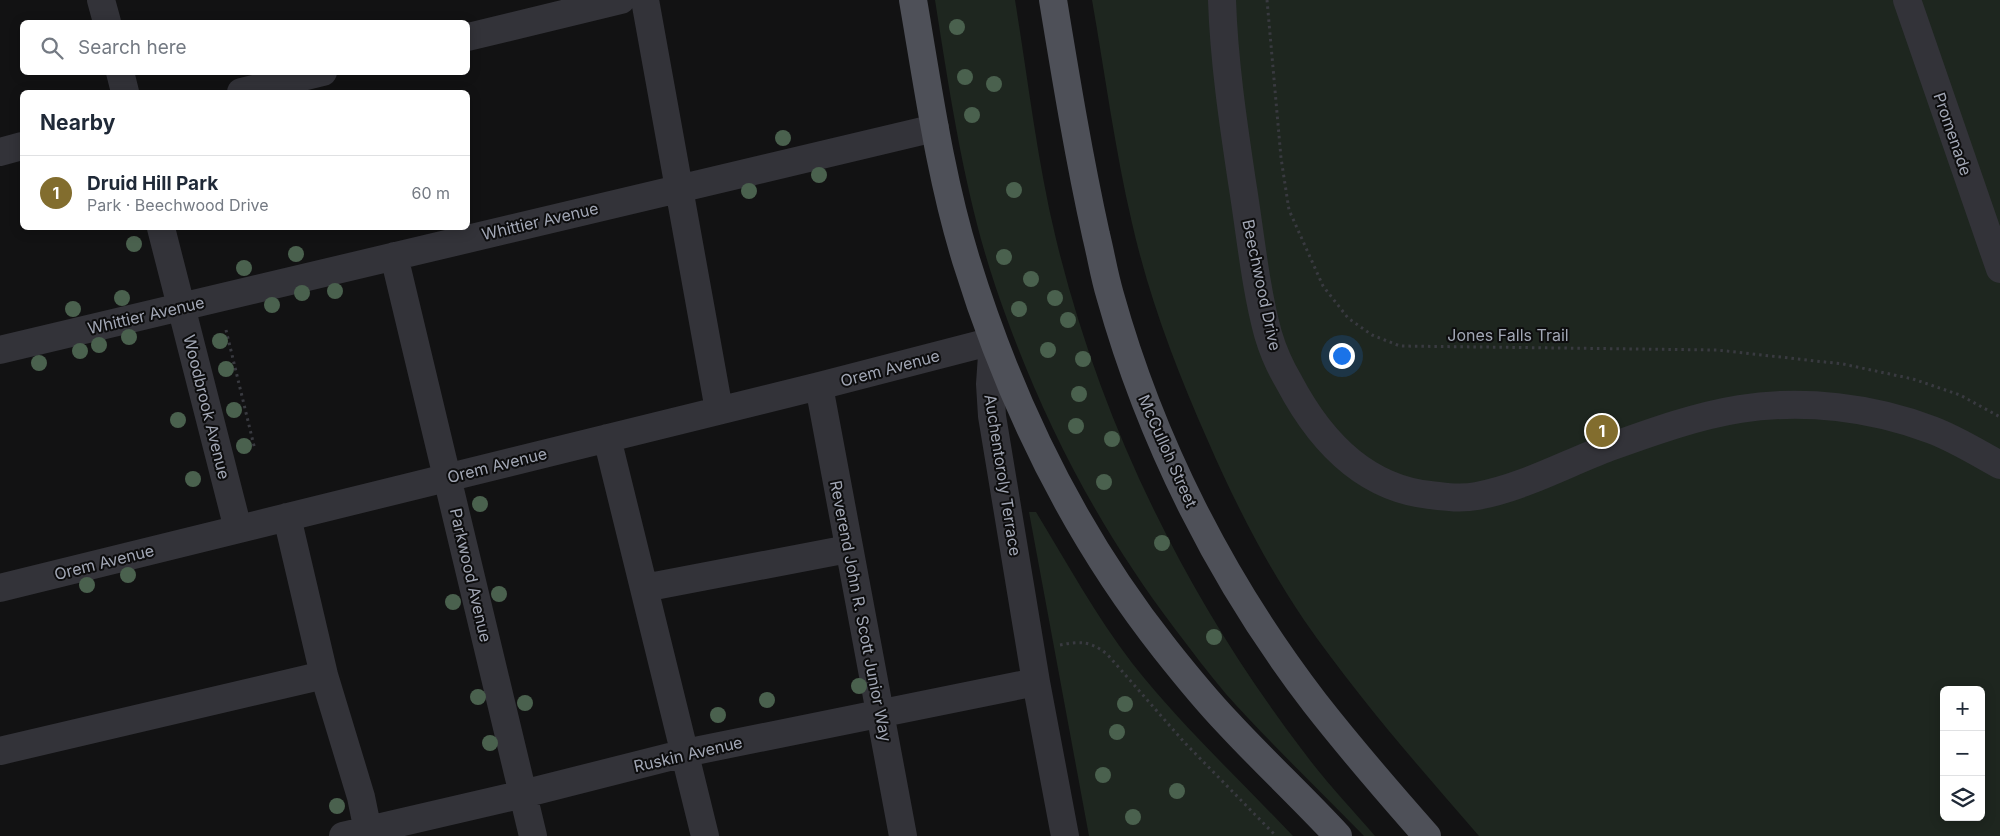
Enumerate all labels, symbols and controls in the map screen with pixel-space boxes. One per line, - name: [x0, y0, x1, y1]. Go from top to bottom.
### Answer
- search box: [20, 20, 470, 75]
- icon: search: [38, 34, 66, 62]
- text: Search here: [78, 36, 187, 59]
- street label: Promenade: [1929, 90, 1977, 178]
- text: Nearby: [40, 110, 115, 135]
- text: Druid Hill Park: [87, 172, 218, 195]
- text: 1: [53, 183, 59, 203]
- text: 60 m: [411, 183, 450, 203]
- text: Park · Beechwood Drive: [87, 195, 269, 215]
- street label: Whittier Avenue: [480, 198, 600, 244]
- street label: Beechwood Drive: [1238, 218, 1286, 352]
- street label: Whittier Avenue: [86, 292, 206, 338]
- street label: Jones Falls Trail: [1447, 325, 1569, 345]
- street label: Woodbrook Avenue: [179, 333, 235, 481]
- your location: [1329, 343, 1355, 369]
- street label: Orem Avenue: [838, 345, 942, 391]
- street label: McCulloh Street: [1134, 392, 1202, 510]
- street label: Auchentoroly Terrace: [980, 393, 1026, 557]
- pin: 1: [1586, 412, 1618, 450]
- street label: Orem Avenue: [445, 443, 549, 487]
- street label: Reverend John R. Scott Junior Way: [826, 479, 896, 743]
- street label: Parkwood Avenue: [446, 506, 496, 644]
- street label: Orem Avenue: [52, 540, 156, 584]
- map controls: [1940, 686, 1985, 821]
- button: +: [1940, 686, 1985, 731]
- button: −: [1940, 731, 1985, 776]
- street label: Ruskin Avenue: [632, 732, 744, 776]
- button: layers: [1940, 776, 1985, 821]

